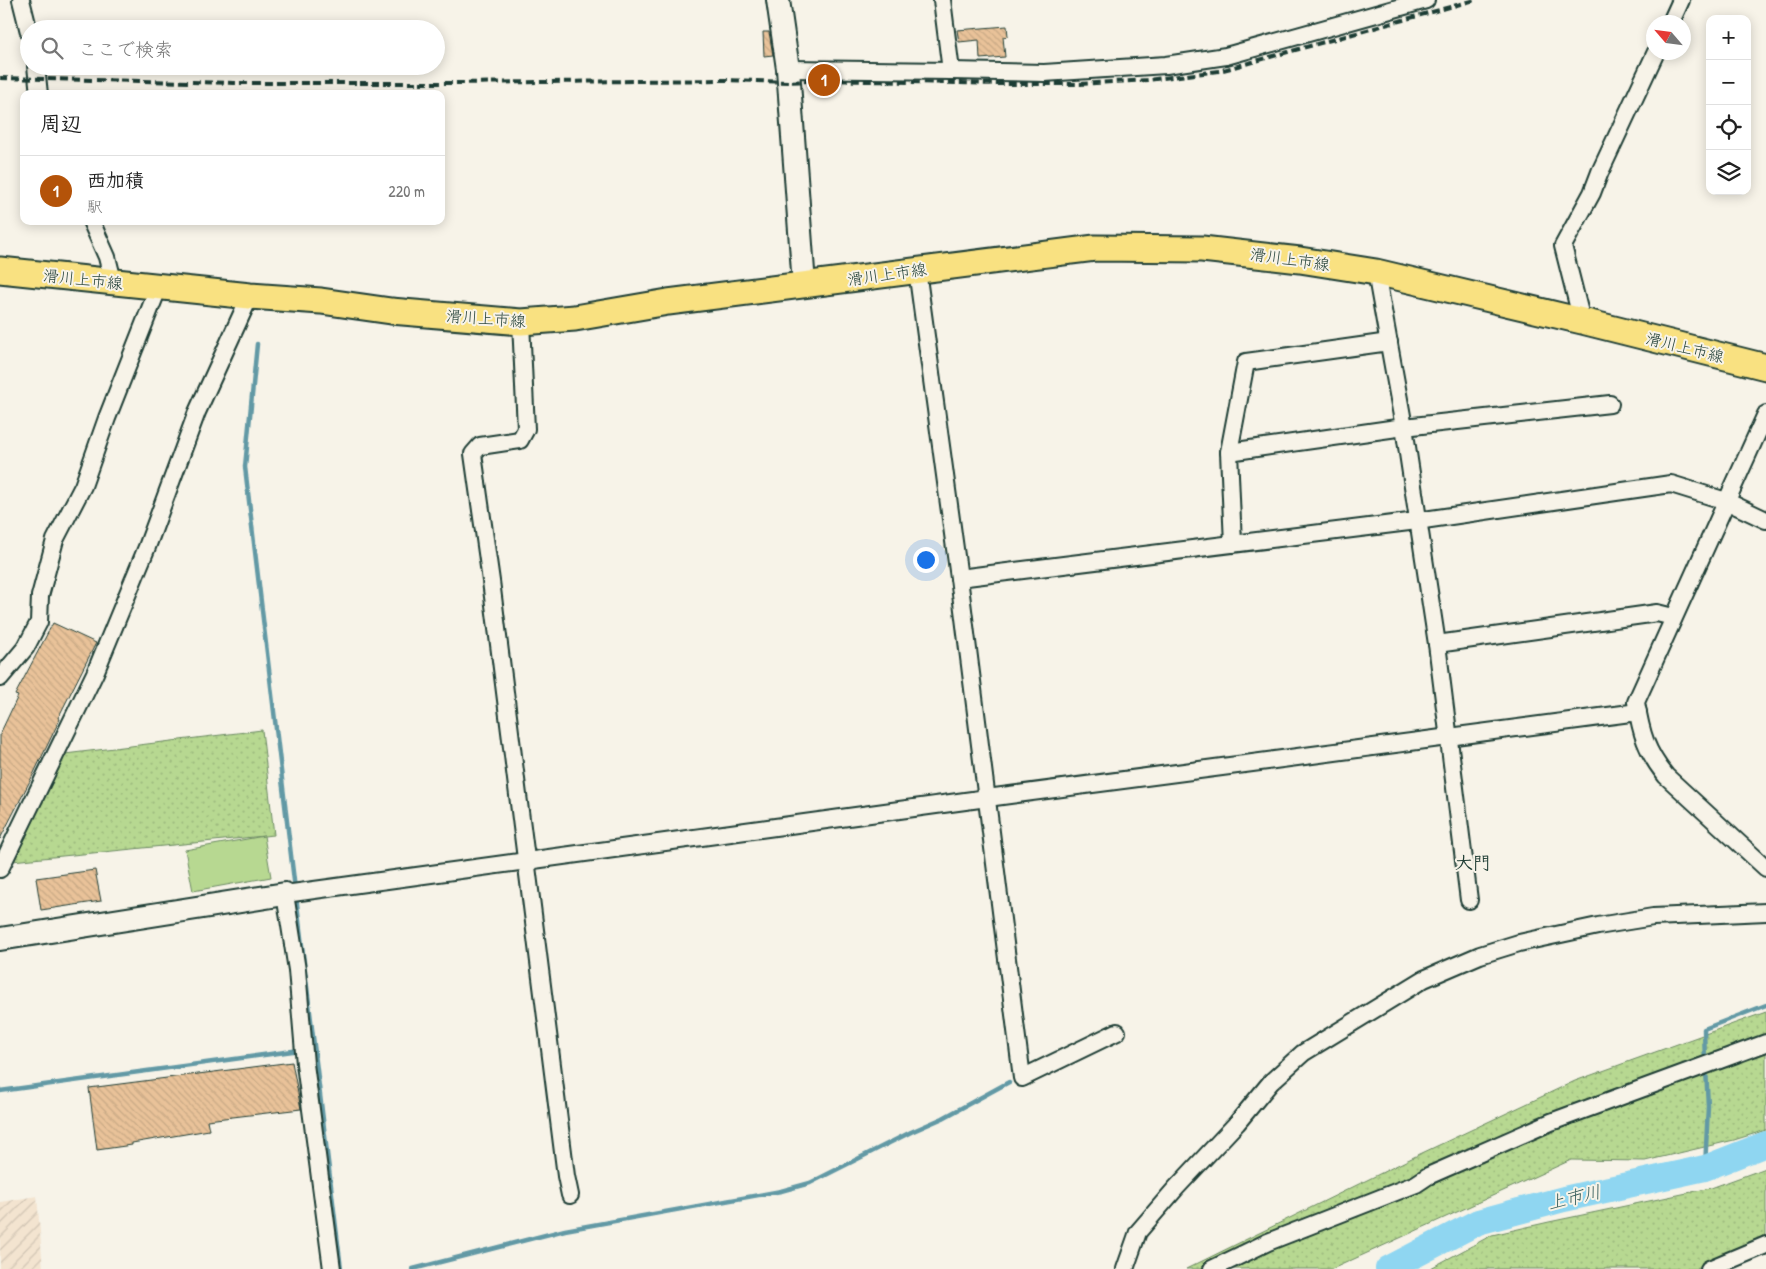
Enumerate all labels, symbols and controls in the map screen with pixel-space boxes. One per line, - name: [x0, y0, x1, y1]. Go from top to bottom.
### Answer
- north arrow: [1646, 15, 1691, 60]
- map controls: [1706, 15, 1751, 195]
- button: +: [1706, 15, 1751, 60]
- search box: [20, 20, 445, 75]
- icon: search: [38, 34, 66, 62]
- text: ここで検索: [78, 36, 173, 62]
- button: −: [1706, 60, 1751, 105]
- pin: 1: [808, 61, 840, 99]
- button: locate: [1706, 105, 1751, 150]
- text: 周辺: [40, 109, 82, 138]
- button: layers: [1706, 150, 1751, 195]
- text: 西加積: [87, 167, 144, 193]
- text: 1: [53, 180, 59, 202]
- text: 220 m: [388, 180, 425, 202]
- text: 駅: [87, 195, 103, 217]
- street label: 滑川上市線: [1249, 243, 1331, 275]
- street label: 滑川上市線: [846, 258, 928, 290]
- street label: 滑川上市線: [42, 264, 124, 294]
- street label: 滑川上市線: [445, 304, 527, 332]
- street label: 滑川上市線: [1644, 327, 1726, 367]
- your location: [913, 547, 939, 573]
- district label: 大門: [1455, 850, 1491, 875]
- water label: 上市川: [1545, 1179, 1603, 1215]

